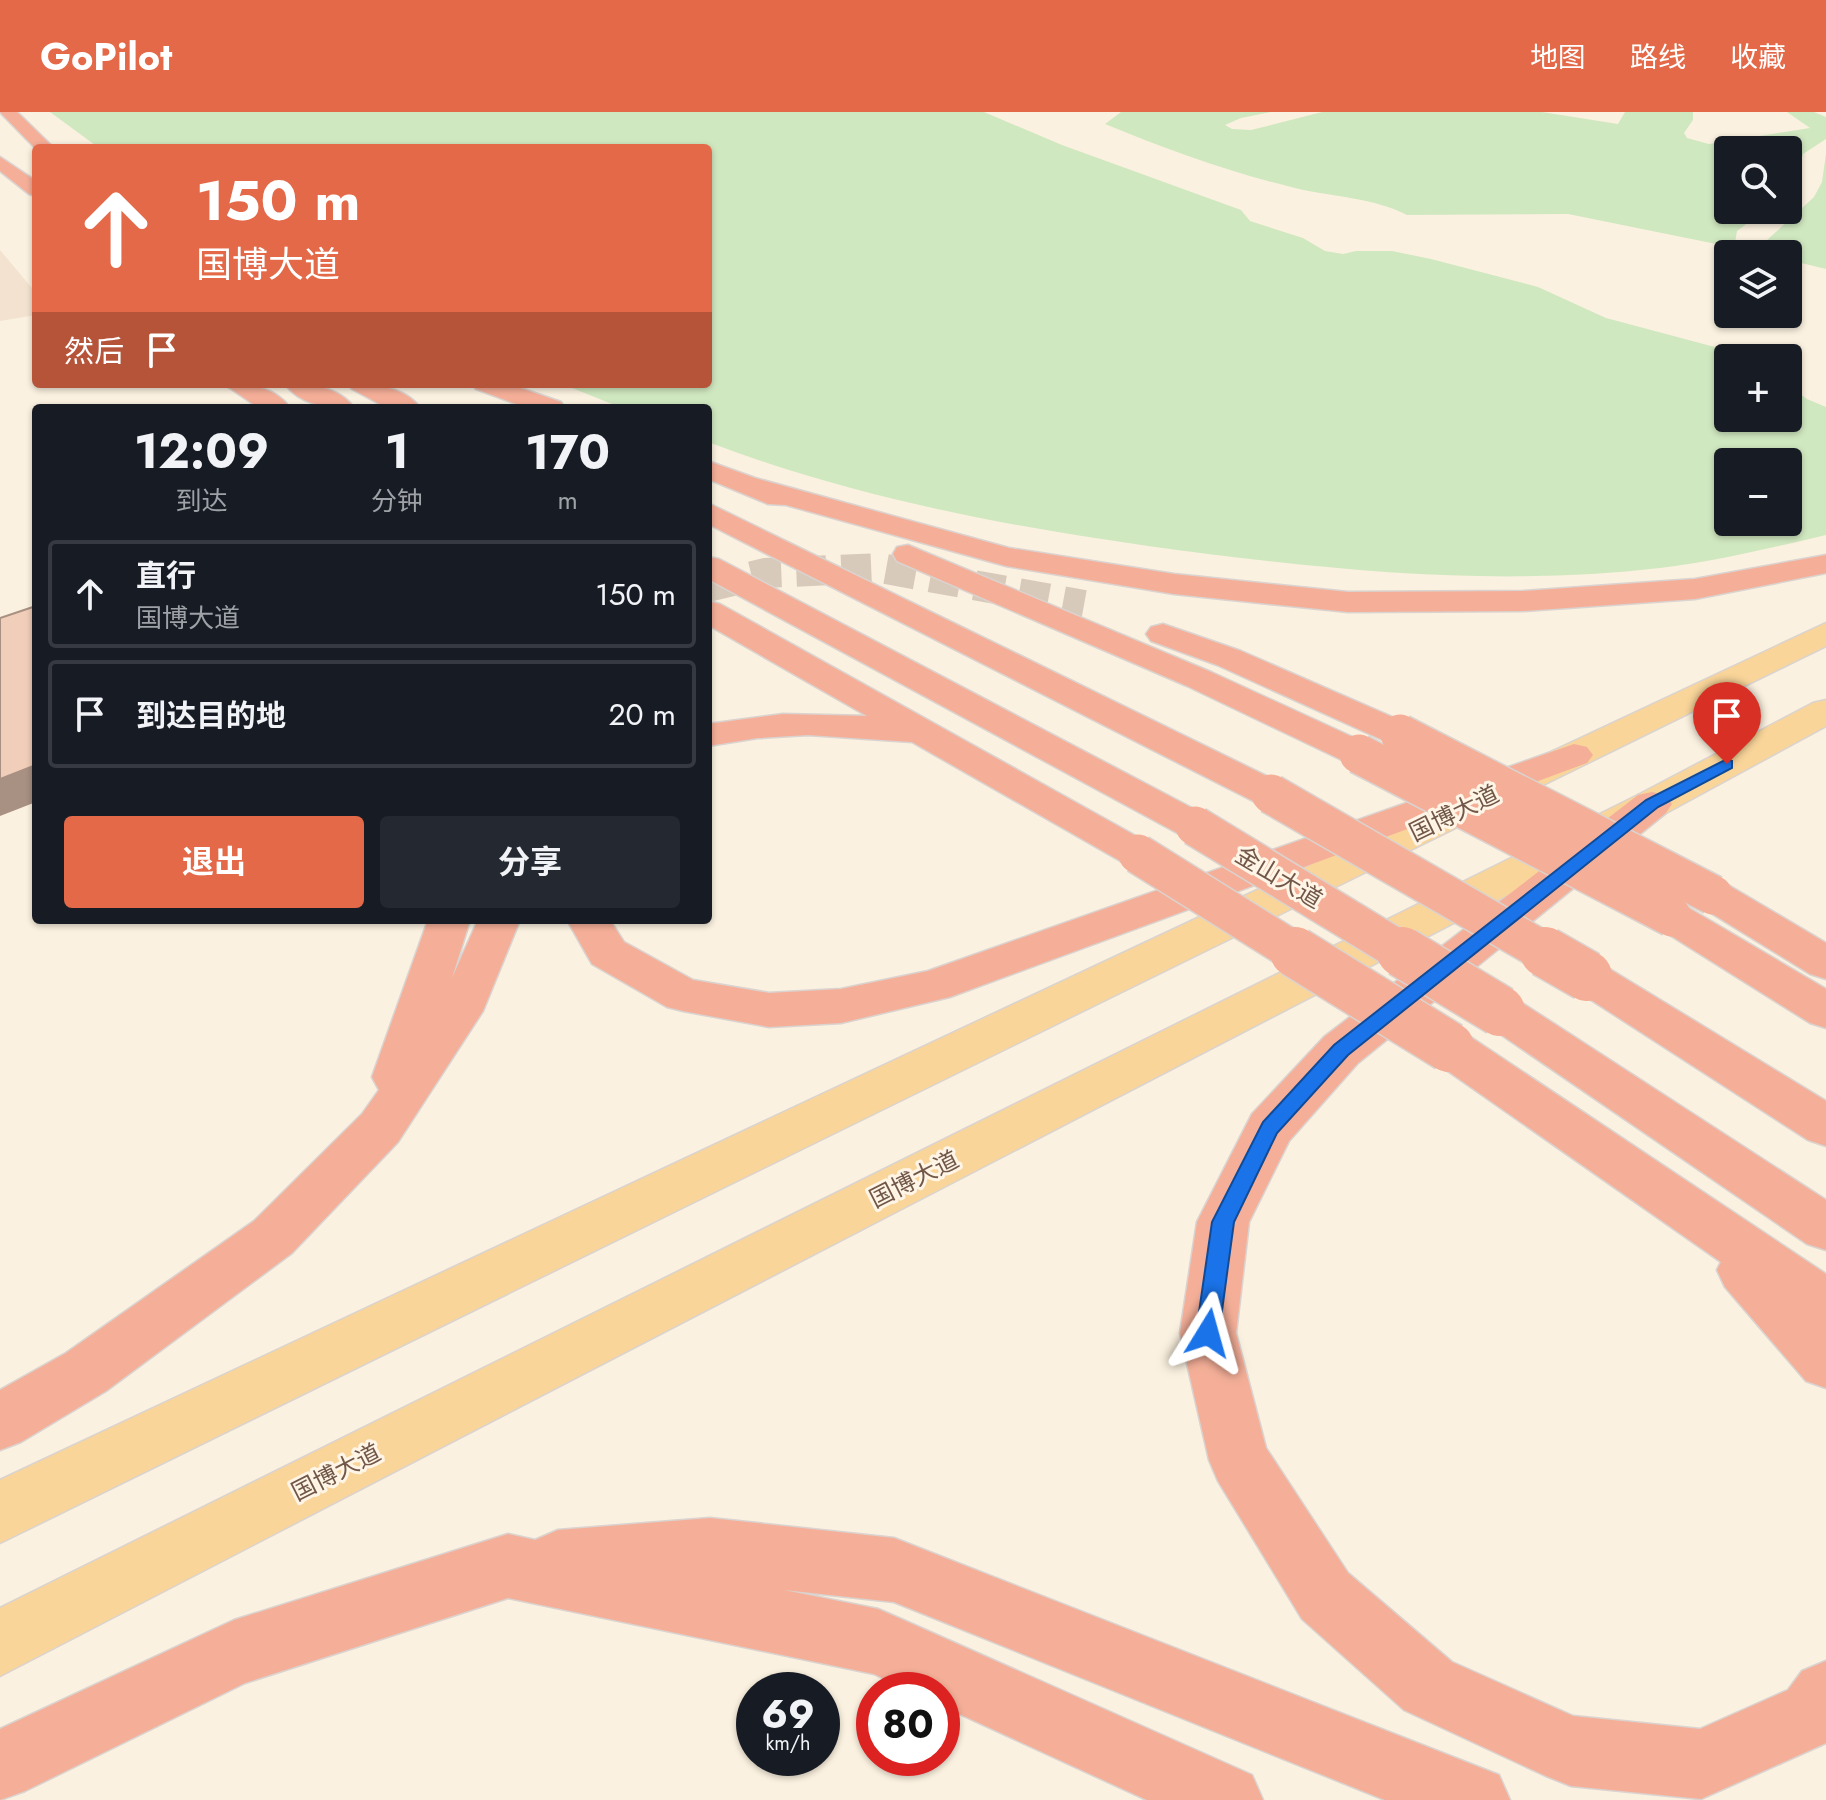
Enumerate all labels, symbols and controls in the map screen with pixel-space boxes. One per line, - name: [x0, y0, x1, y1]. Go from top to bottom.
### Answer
- text: GoPilot: [40, 29, 172, 84]
- text: 地图: [1530, 37, 1586, 78]
- text: 路线: [1630, 37, 1686, 78]
- text: 收藏: [1730, 37, 1786, 78]
- map controls: [1714, 136, 1802, 536]
- button: search: [1714, 136, 1802, 224]
- text: 150 m: [196, 160, 360, 241]
- icon: ahead: [64, 176, 168, 280]
- text: 国博大道: [196, 238, 340, 290]
- button: layers: [1714, 240, 1802, 328]
- icon: arrive: [140, 328, 184, 372]
- text: 然后: [64, 330, 124, 373]
- button: +: [1714, 344, 1802, 432]
- text: 12:09: [134, 417, 269, 486]
- text: 1: [385, 417, 409, 486]
- text: 170: [525, 418, 610, 487]
- button: −: [1714, 448, 1802, 536]
- text: m: [557, 481, 578, 519]
- text: 到达: [176, 482, 228, 520]
- text: 分钟: [371, 482, 423, 520]
- text: 直行: [136, 554, 196, 597]
- icon: ahead: [68, 572, 112, 616]
- text: 150 m: [595, 573, 676, 616]
- text: 国博大道: [136, 599, 240, 637]
- pin: [1693, 682, 1761, 764]
- icon: arrive: [68, 692, 112, 736]
- text: 20 m: [609, 693, 676, 736]
- text: 到达目的地: [136, 694, 286, 737]
- icon: arrive: [1705, 694, 1749, 738]
- street label: 国博大道: [1403, 776, 1505, 850]
- button: 退出: [64, 816, 364, 908]
- button: 分享: [380, 816, 680, 908]
- street label: 金山大道: [1229, 837, 1329, 917]
- street label: 国博大道: [863, 1142, 965, 1216]
- position arrow: [1166, 1291, 1250, 1375]
- street label: 国博大道: [285, 1435, 387, 1509]
- speed limit sign: 80: [856, 1672, 960, 1776]
- text: 69: [761, 1685, 815, 1743]
- text: km/h: [765, 1729, 811, 1758]

